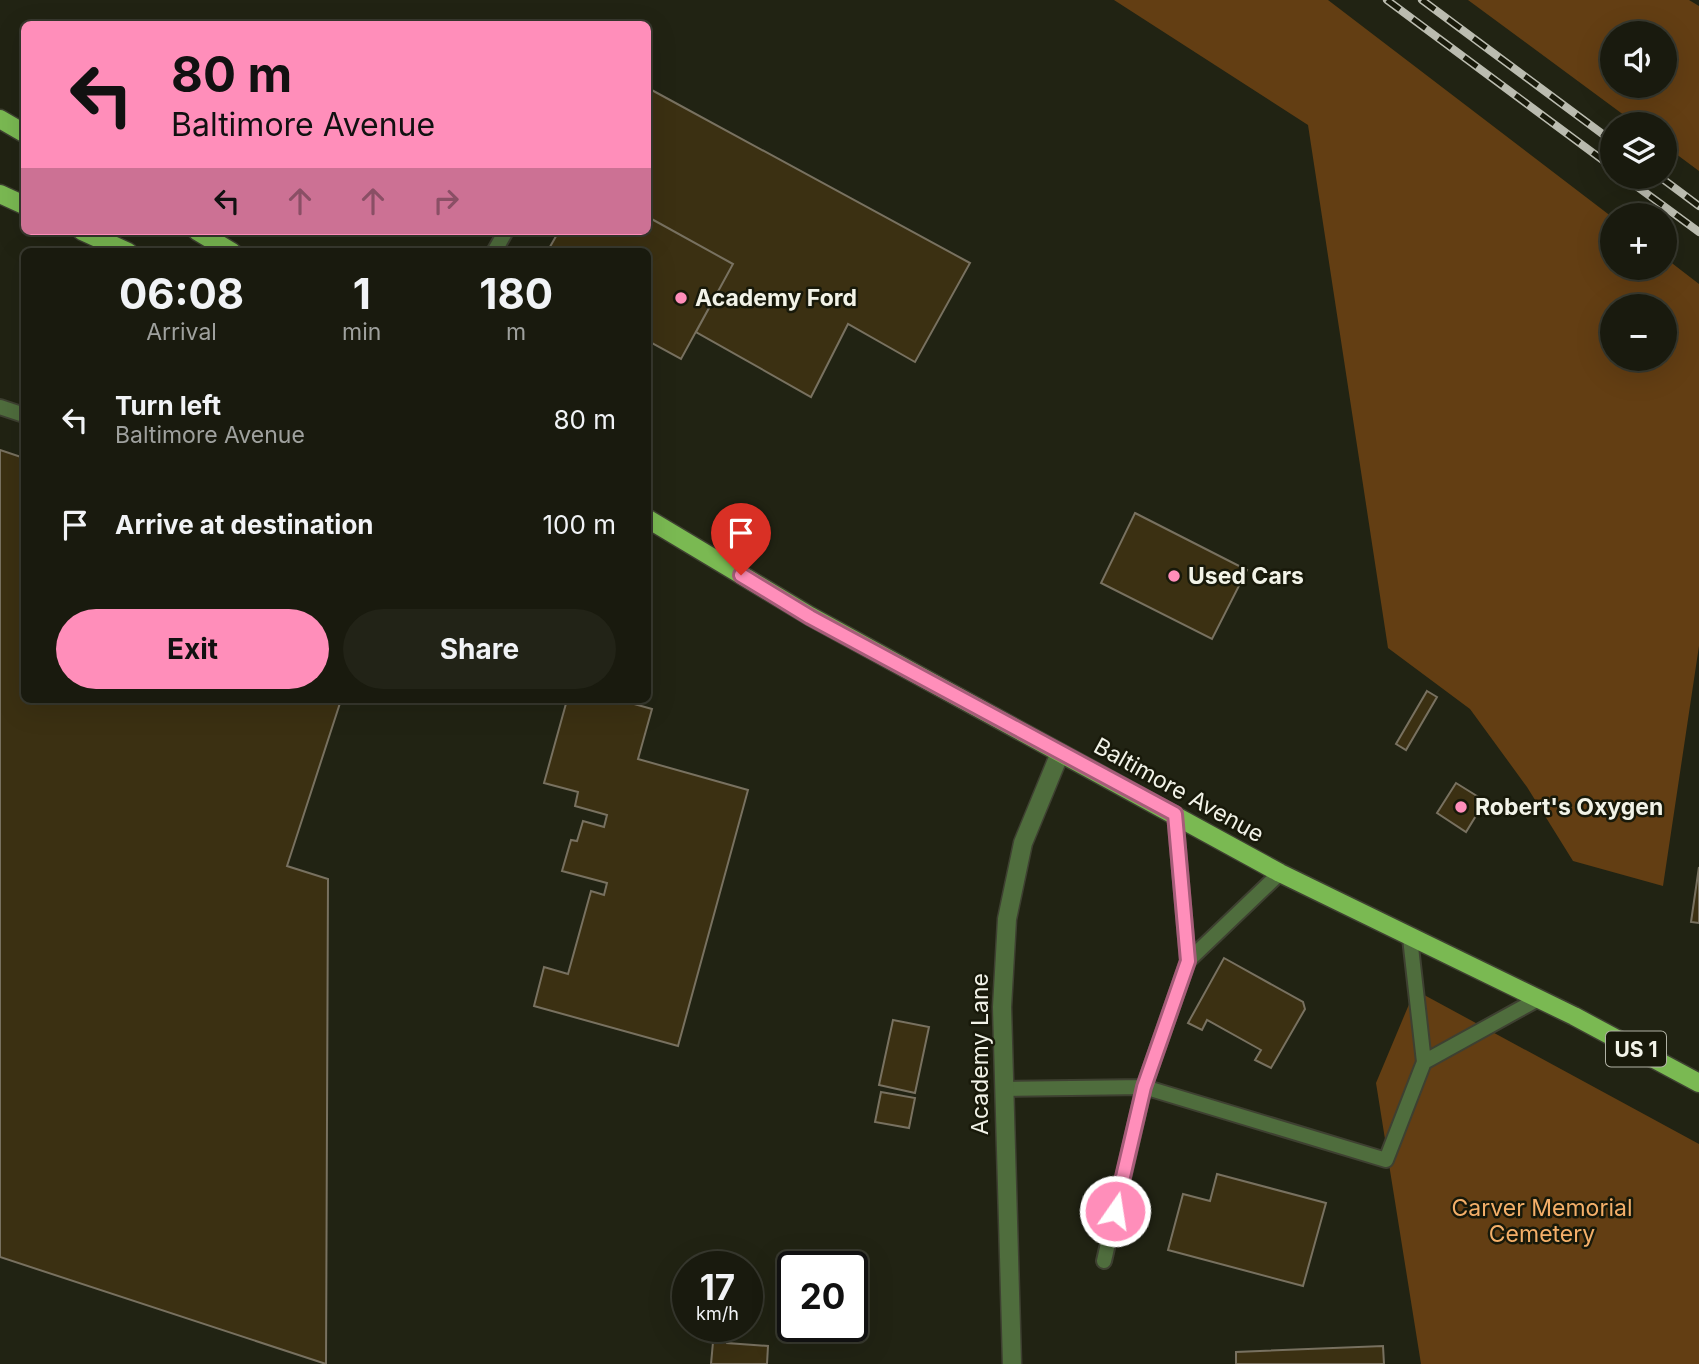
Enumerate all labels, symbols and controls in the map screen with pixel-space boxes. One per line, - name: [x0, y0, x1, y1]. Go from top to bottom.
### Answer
- map controls: [1600, 21, 1677, 371]
- button: sound: [1600, 21, 1677, 98]
- text: 80 m: [171, 45, 292, 104]
- icon: left: [56, 49, 147, 140]
- text: Baltimore Avenue: [171, 105, 435, 144]
- button: layers: [1600, 112, 1677, 189]
- icon: left: [208, 182, 246, 220]
- icon: ahead: [281, 182, 319, 220]
- icon: ahead: [354, 182, 392, 220]
- icon: right: [427, 182, 465, 220]
- button: +: [1600, 203, 1677, 280]
- text: 06:08: [119, 268, 244, 319]
- text: 1: [353, 268, 371, 319]
- text: 180: [479, 268, 553, 319]
- place label: Academy Ford: [695, 284, 857, 312]
- marker: Academy Ford: [673, 290, 689, 306]
- button: −: [1600, 294, 1677, 371]
- text: Arrival: [146, 318, 217, 346]
- text: min: [342, 318, 381, 346]
- text: m: [506, 318, 526, 346]
- text: Turn left: [115, 390, 221, 421]
- icon: left: [56, 401, 94, 439]
- text: 80 m: [553, 404, 616, 435]
- text: Baltimore Avenue: [115, 421, 305, 449]
- pin: [711, 503, 771, 575]
- icon: arrive: [56, 506, 94, 544]
- text: Arrive at destination: [115, 509, 374, 540]
- text: 100 m: [543, 509, 616, 540]
- icon: arrive: [722, 514, 760, 552]
- place label: Used Cars: [1188, 562, 1304, 590]
- marker: Used Cars: [1166, 568, 1182, 584]
- button: Exit: [56, 609, 329, 689]
- button: Share: [343, 609, 616, 689]
- street label: Baltimore Avenue: [1089, 732, 1269, 848]
- place label: Robert's Oxygen: [1475, 793, 1663, 821]
- marker: Robert's Oxygen: [1453, 799, 1469, 815]
- street label: Academy Lane: [966, 973, 994, 1135]
- road number: US 1: [1606, 1032, 1666, 1066]
- position arrow: [1078, 1174, 1152, 1248]
- park label: Carver Memorial Cemetery: [1452, 1194, 1632, 1248]
- speed limit sign: 20: [777, 1251, 868, 1342]
- text: 17: [700, 1266, 735, 1308]
- text: km/h: [696, 1303, 739, 1324]

